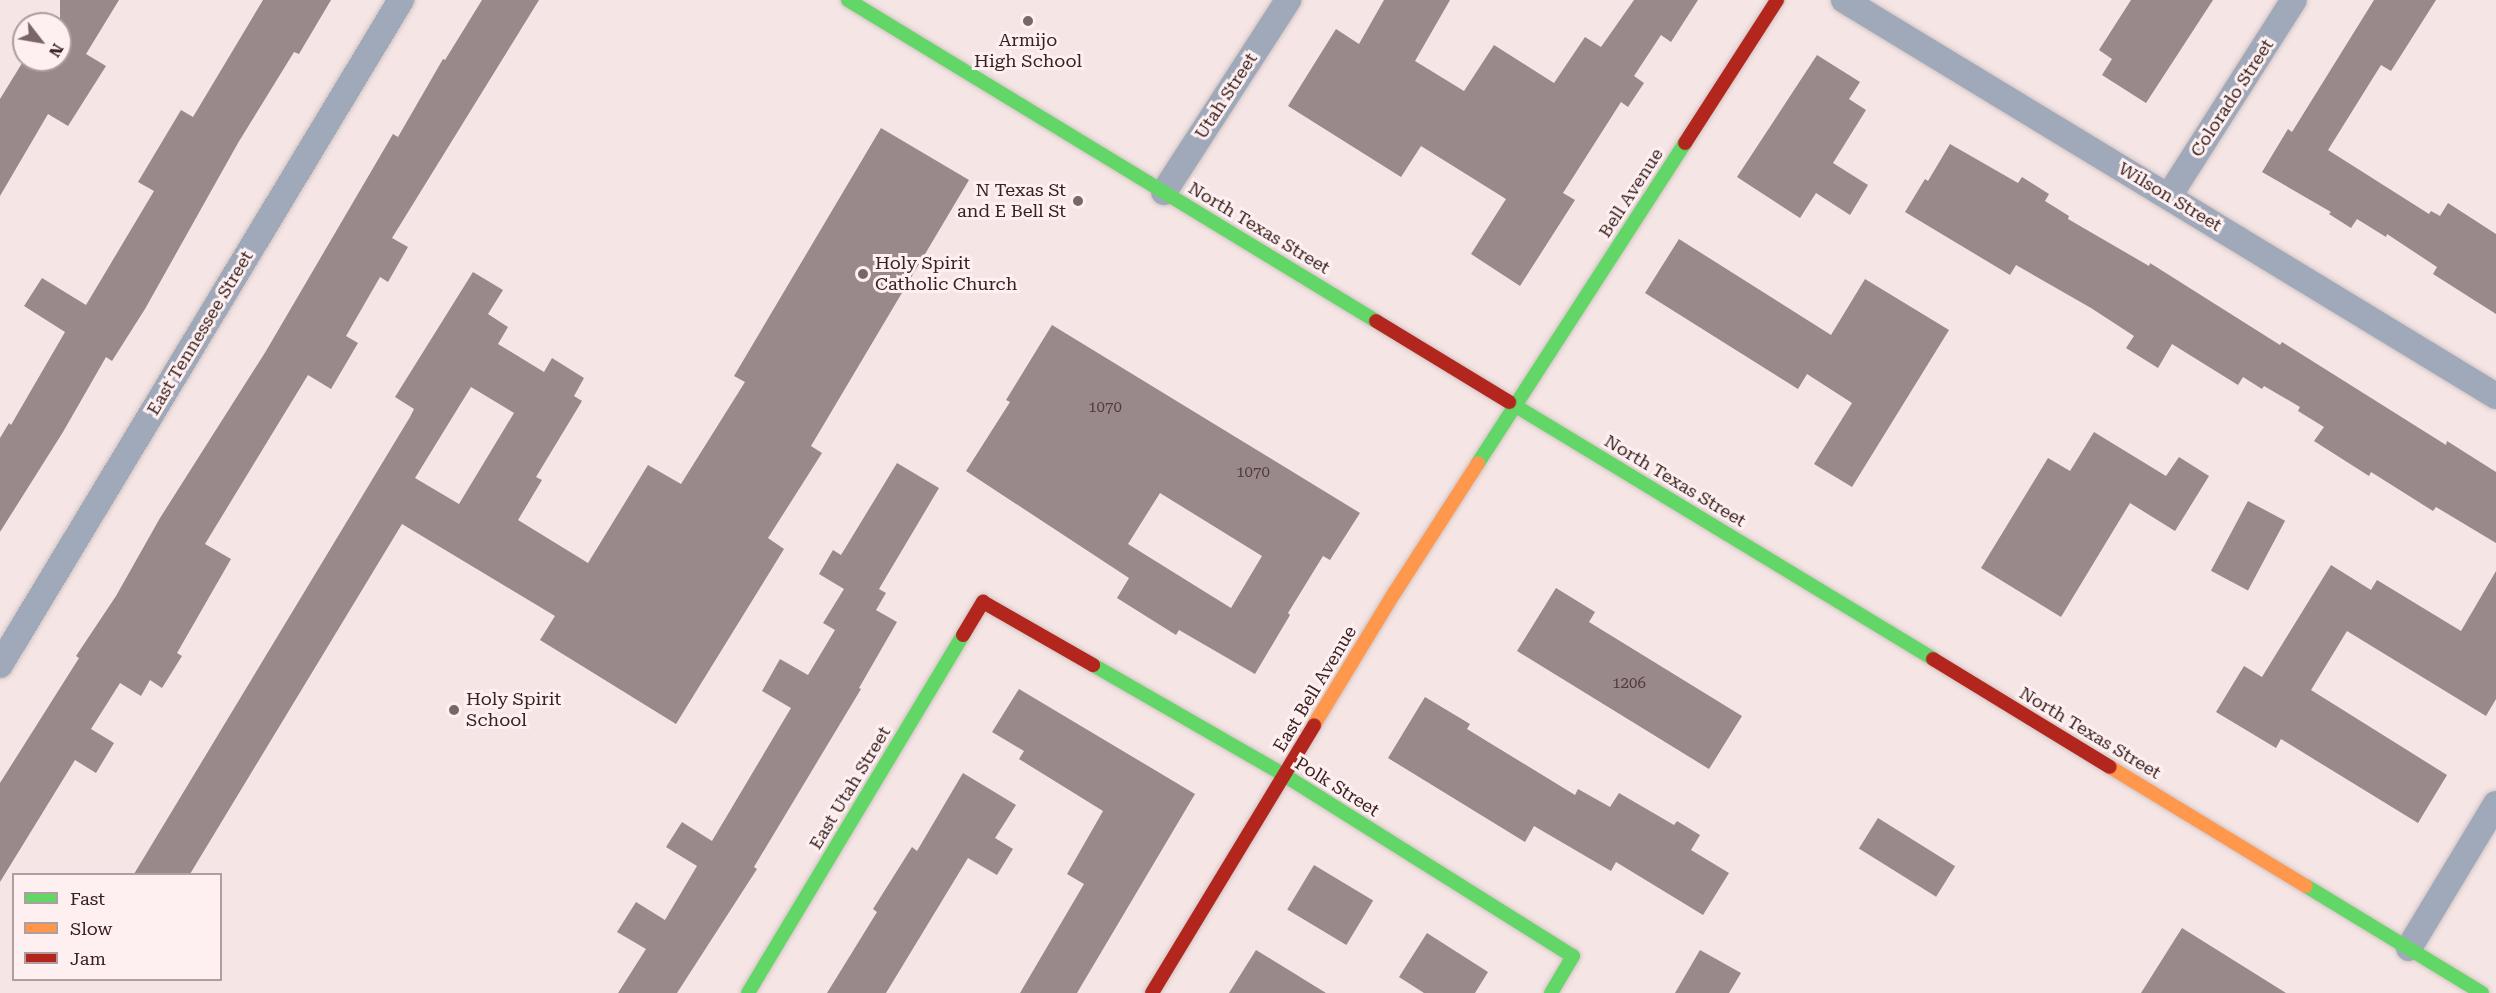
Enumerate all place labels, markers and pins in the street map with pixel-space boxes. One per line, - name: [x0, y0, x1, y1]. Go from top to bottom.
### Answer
- marker: Armijo High School: [1021, 14, 1035, 28]
- place label: Armijo High School: [974, 30, 1082, 72]
- place label: N Texas St and E Bell St: [957, 180, 1066, 222]
- marker: N Texas St and E Bell St: [1071, 194, 1085, 208]
- place label: Holy Spirit Catholic Church: [875, 253, 1017, 296]
- marker: Holy Spirit Catholic Church: [856, 267, 870, 281]
- place label: Holy Spirit School: [466, 689, 561, 732]
- marker: Holy Spirit School: [447, 703, 461, 717]

